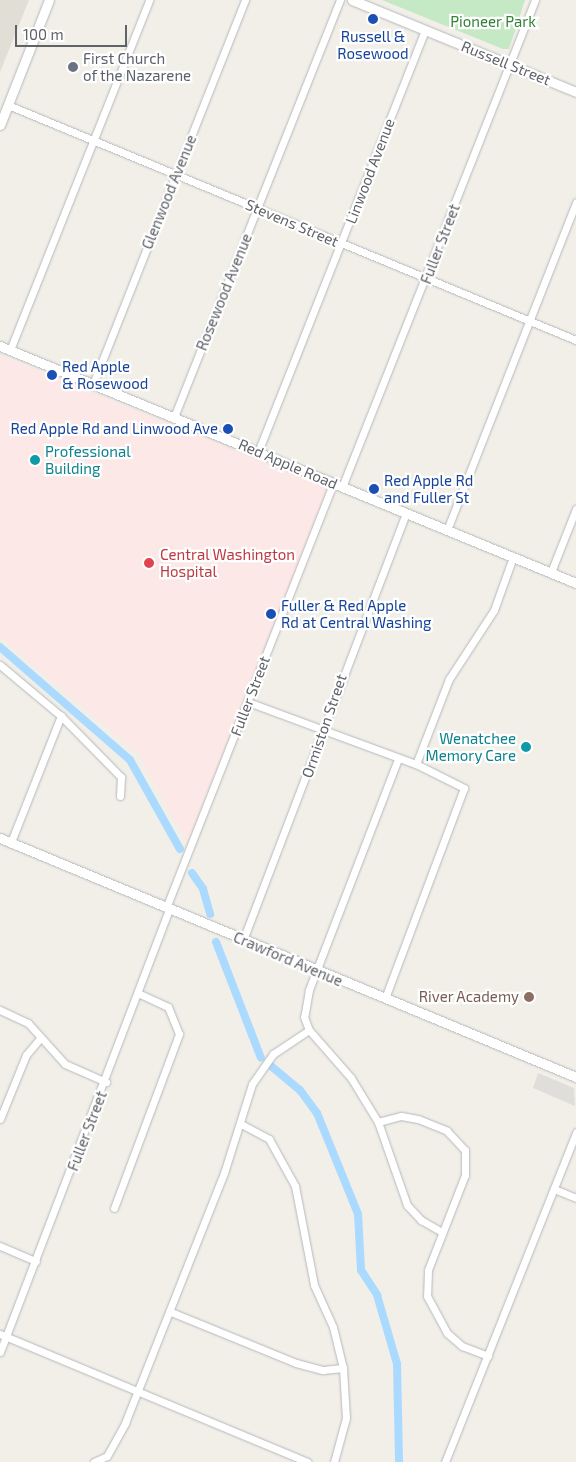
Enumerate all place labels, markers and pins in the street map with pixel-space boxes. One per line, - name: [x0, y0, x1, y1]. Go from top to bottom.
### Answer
- marker: Russell & Rosewood: [367, 13, 379, 25]
- place label: Russell & Rosewood: [337, 27, 409, 62]
- place label: First Church of the Nazarene: [83, 49, 192, 84]
- marker: First Church of the Nazarene: [67, 61, 79, 73]
- place label: Red Apple & Rosewood: [62, 357, 148, 392]
- marker: Red Apple & Rosewood: [46, 369, 58, 381]
- place label: Red Apple Rd and Linwood Ave: [10, 420, 218, 438]
- marker: Red Apple Rd and Linwood Ave: [222, 423, 234, 435]
- place label: Professional Building: [45, 442, 131, 477]
- marker: Professional Building: [29, 454, 41, 466]
- place label: Red Apple Rd and Fuller St: [384, 471, 474, 506]
- marker: Red Apple Rd and Fuller St: [368, 483, 380, 495]
- place label: Central Washington Hospital: [160, 545, 295, 580]
- marker: Central Washington Hospital: [142, 556, 156, 570]
- place label: Fuller & Red Apple Rd at Central Washing: [281, 596, 432, 631]
- marker: Fuller & Red Apple Rd at Central Washing: [265, 608, 277, 620]
- place label: Wenatchee Memory Care: [425, 729, 516, 764]
- marker: Wenatchee Memory Care: [520, 741, 532, 753]
- place label: River Academy: [418, 988, 519, 1006]
- marker: River Academy: [523, 991, 535, 1003]

